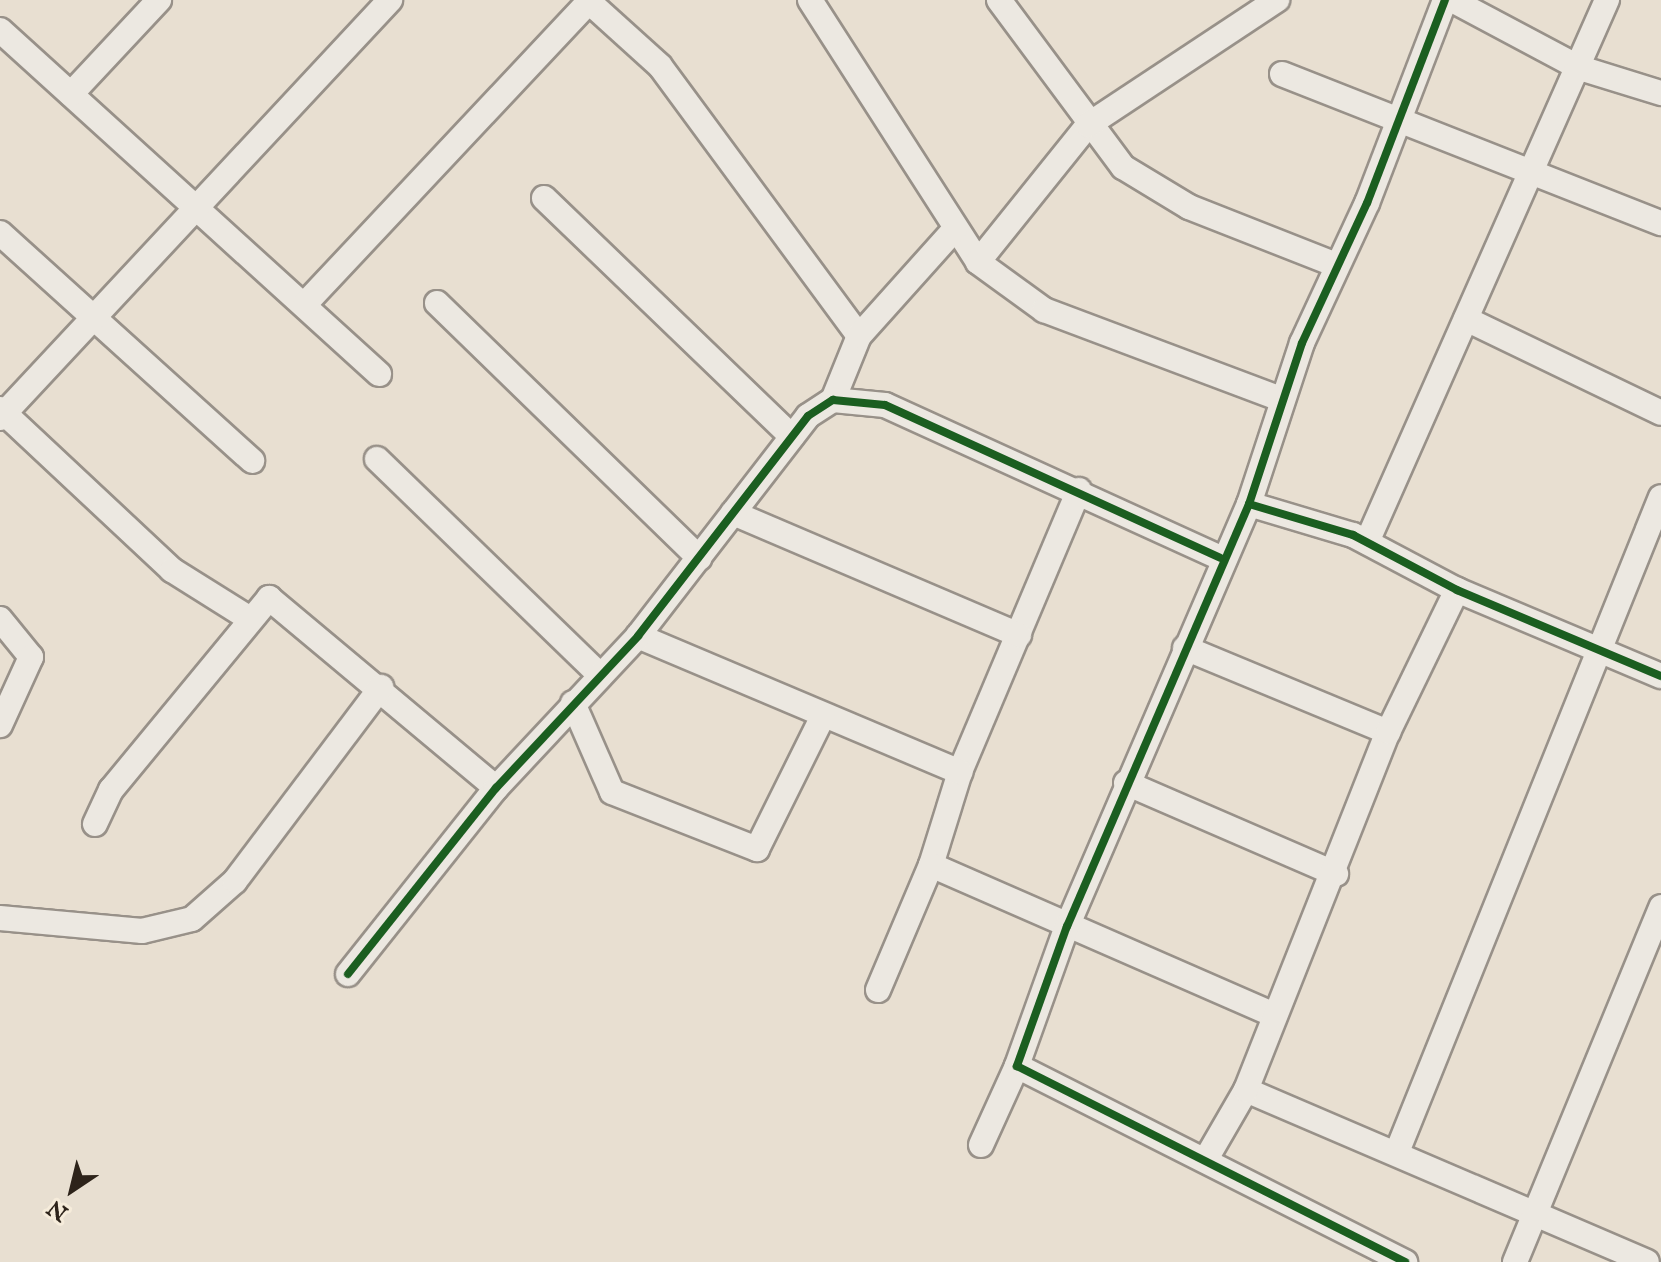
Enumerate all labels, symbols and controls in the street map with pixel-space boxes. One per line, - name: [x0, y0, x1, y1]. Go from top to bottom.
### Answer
- north arrow: [32, 1150, 112, 1230]
- text: N: [42, 1193, 74, 1227]

